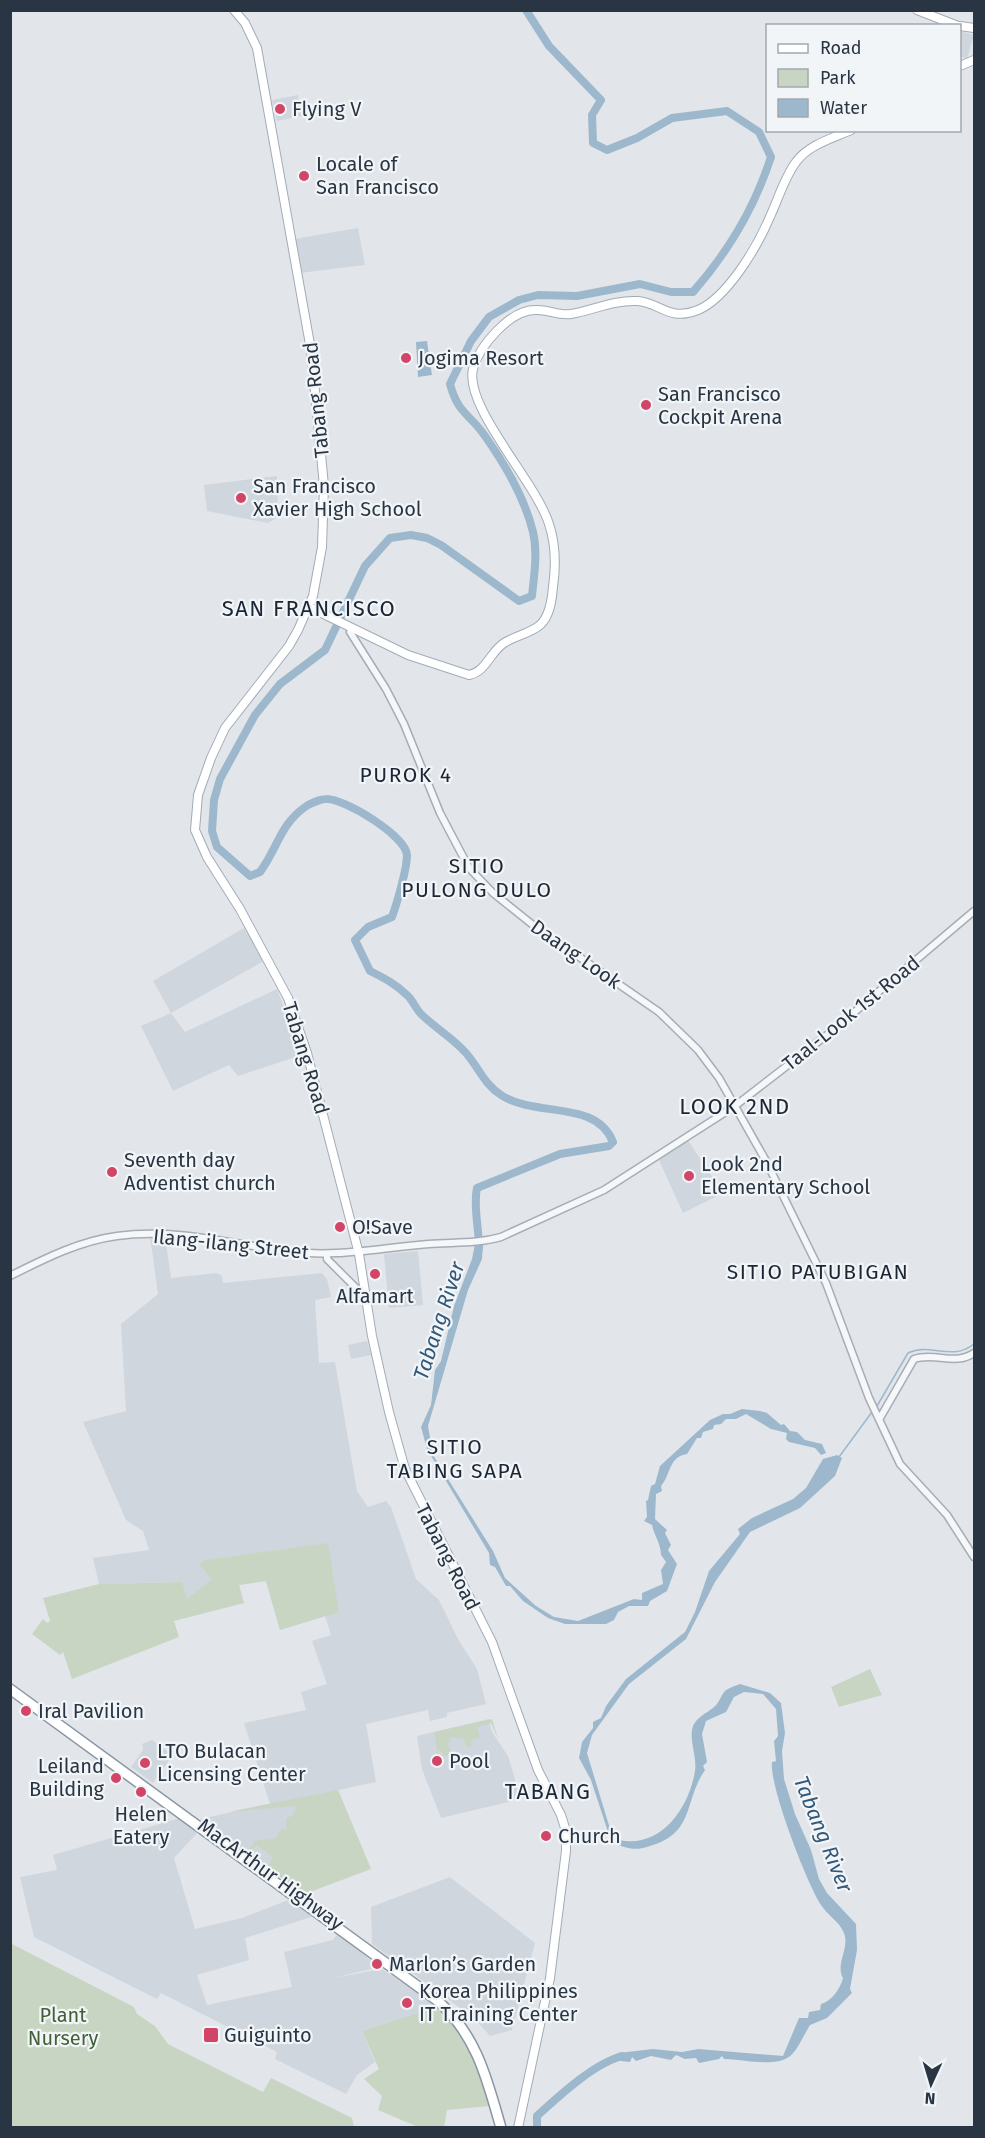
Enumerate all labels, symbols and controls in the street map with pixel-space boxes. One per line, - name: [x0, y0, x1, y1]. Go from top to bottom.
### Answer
- legend: [766, 24, 961, 132]
- text: Road: [820, 37, 862, 59]
- text: Park: [820, 67, 856, 89]
- place label: Flying V: [292, 97, 361, 121]
- text: Water: [820, 97, 867, 119]
- marker: Flying V: [273, 102, 287, 116]
- place label: Locale of San Francisco: [316, 152, 439, 199]
- marker: Locale of San Francisco: [297, 169, 311, 183]
- street label: Tabang Road: [298, 341, 334, 459]
- place label: Jogima Resort: [418, 346, 545, 370]
- marker: Jogima Resort: [399, 351, 413, 365]
- place label: San Francisco Cockpit Arena: [658, 382, 782, 429]
- marker: San Francisco Cockpit Arena: [639, 398, 653, 412]
- place label: San Francisco Xavier High School: [253, 474, 422, 521]
- marker: San Francisco Xavier High School: [234, 491, 248, 505]
- district label: SAN FRANCISCO: [222, 595, 396, 622]
- district label: PUROK 4: [360, 762, 452, 788]
- district label: SITIO PULONG DULO: [401, 853, 553, 903]
- street label: Daang Look: [526, 914, 626, 994]
- street label: Taal-Look 1st Road: [778, 950, 924, 1076]
- street label: Tabang Road: [278, 999, 334, 1117]
- district label: LOOK 2ND: [679, 1093, 791, 1120]
- place label: Seventh day Adventist church: [124, 1148, 276, 1195]
- place label: Look 2nd Elementary School: [701, 1152, 870, 1199]
- marker: Seventh day Adventist church: [105, 1165, 119, 1179]
- marker: Look 2nd Elementary School: [682, 1169, 696, 1183]
- place label: O!Save: [352, 1215, 413, 1239]
- marker: O!Save: [333, 1220, 347, 1234]
- street label: Ilang-ilang Street: [152, 1224, 311, 1264]
- water label: Tabang River: [408, 1258, 471, 1383]
- district label: SITIO PATUBIGAN: [727, 1259, 909, 1285]
- marker: Alfamart: [368, 1267, 382, 1281]
- place label: Alfamart: [336, 1284, 414, 1308]
- district label: SITIO TABING SAPA: [387, 1434, 523, 1484]
- street label: Tabang Road: [411, 1500, 485, 1614]
- place label: Iral Pavilion: [38, 1699, 144, 1723]
- marker: Iral Pavilion: [19, 1704, 33, 1718]
- place label: LTO Bulacan Licensing Center: [157, 1739, 306, 1786]
- place label: Pool: [449, 1749, 489, 1773]
- place label: Leiland Building: [29, 1754, 105, 1801]
- marker: Pool: [430, 1754, 444, 1768]
- marker: LTO Bulacan Licensing Center: [138, 1756, 152, 1770]
- marker: Leiland Building: [109, 1771, 123, 1785]
- water label: Tabang River: [788, 1772, 858, 1897]
- district label: TABANG: [505, 1778, 591, 1805]
- marker: Helen Eatery: [134, 1785, 148, 1799]
- place label: Helen Eatery: [113, 1802, 170, 1849]
- street label: MacArthur Highway: [193, 1813, 349, 1935]
- place label: Church: [558, 1824, 621, 1848]
- marker: Church: [539, 1829, 553, 1843]
- place label: Marlon’s Garden: [389, 1952, 536, 1976]
- marker: Marlon’s Garden: [370, 1957, 384, 1971]
- place label: Korea Philippines IT Training Center: [419, 1979, 578, 2026]
- marker: Korea Philippines IT Training Center: [400, 1996, 414, 2010]
- park label: Plant Nursery: [28, 2003, 98, 2050]
- place label: Guiguinto: [224, 2023, 312, 2047]
- marker: Guiguinto: [202, 2026, 220, 2044]
- north arrow: [901, 2054, 961, 2114]
- text: N: [924, 2089, 936, 2108]

